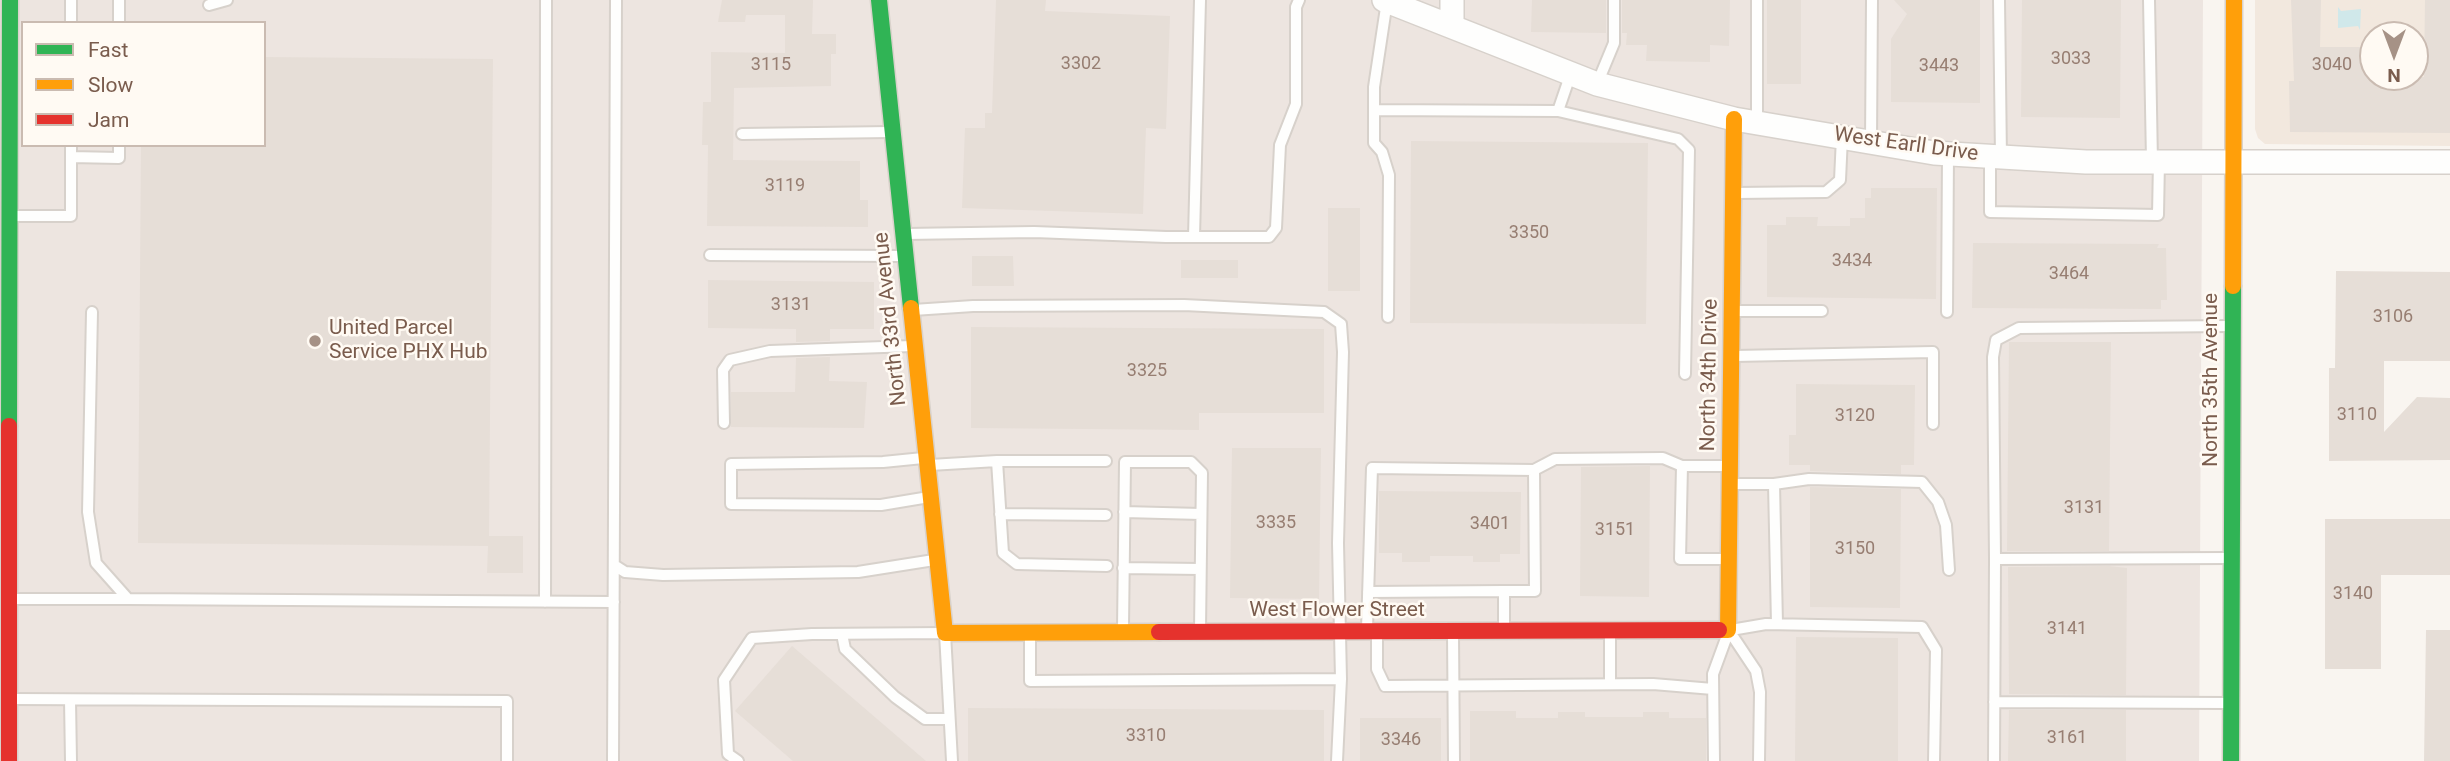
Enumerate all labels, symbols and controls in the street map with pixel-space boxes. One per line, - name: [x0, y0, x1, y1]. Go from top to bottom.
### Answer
- legend: [21, 21, 266, 147]
- north arrow: [2359, 21, 2429, 91]
- text: Fast: [88, 38, 128, 62]
- house number: 3033: [2051, 48, 2091, 70]
- house number: 3302: [1061, 53, 1101, 75]
- house number: 3115: [751, 54, 791, 76]
- house number: 3040: [2312, 54, 2352, 76]
- house number: 3443: [1919, 55, 1959, 77]
- text: N: [2387, 64, 2401, 87]
- text: Slow: [88, 73, 133, 97]
- text: Jam: [88, 108, 129, 132]
- street label: West Earll Drive: [1832, 122, 1980, 168]
- house number: 3119: [765, 175, 805, 197]
- house number: 3350: [1509, 222, 1549, 244]
- street label: North 33rd Avenue: [869, 231, 913, 407]
- house number: 3434: [1832, 250, 1872, 272]
- house number: 3464: [2049, 263, 2089, 285]
- street label: North 35th Avenue: [2199, 293, 2225, 467]
- house number: 3131: [771, 294, 811, 316]
- street label: North 34th Drive: [1696, 298, 1724, 452]
- house number: 3106: [2373, 306, 2413, 328]
- place label: United Parcel Service PHX Hub: [329, 316, 488, 366]
- marker: United Parcel Service PHX Hub: [307, 333, 323, 349]
- house number: 3325: [1127, 360, 1167, 382]
- house number: 3110: [2337, 404, 2377, 426]
- house number: 3120: [1835, 405, 1875, 427]
- house number: 3131: [2064, 497, 2104, 519]
- house number: 3335: [1256, 512, 1296, 534]
- house number: 3401: [1470, 513, 1510, 535]
- house number: 3151: [1595, 519, 1635, 541]
- house number: 3150: [1835, 538, 1875, 560]
- house number: 3140: [2333, 583, 2373, 605]
- street label: West Flower Street: [1249, 598, 1425, 624]
- house number: 3141: [2047, 618, 2087, 640]
- house number: 3310: [1126, 725, 1166, 747]
- house number: 3161: [2047, 727, 2087, 749]
- house number: 3346: [1381, 729, 1421, 751]

